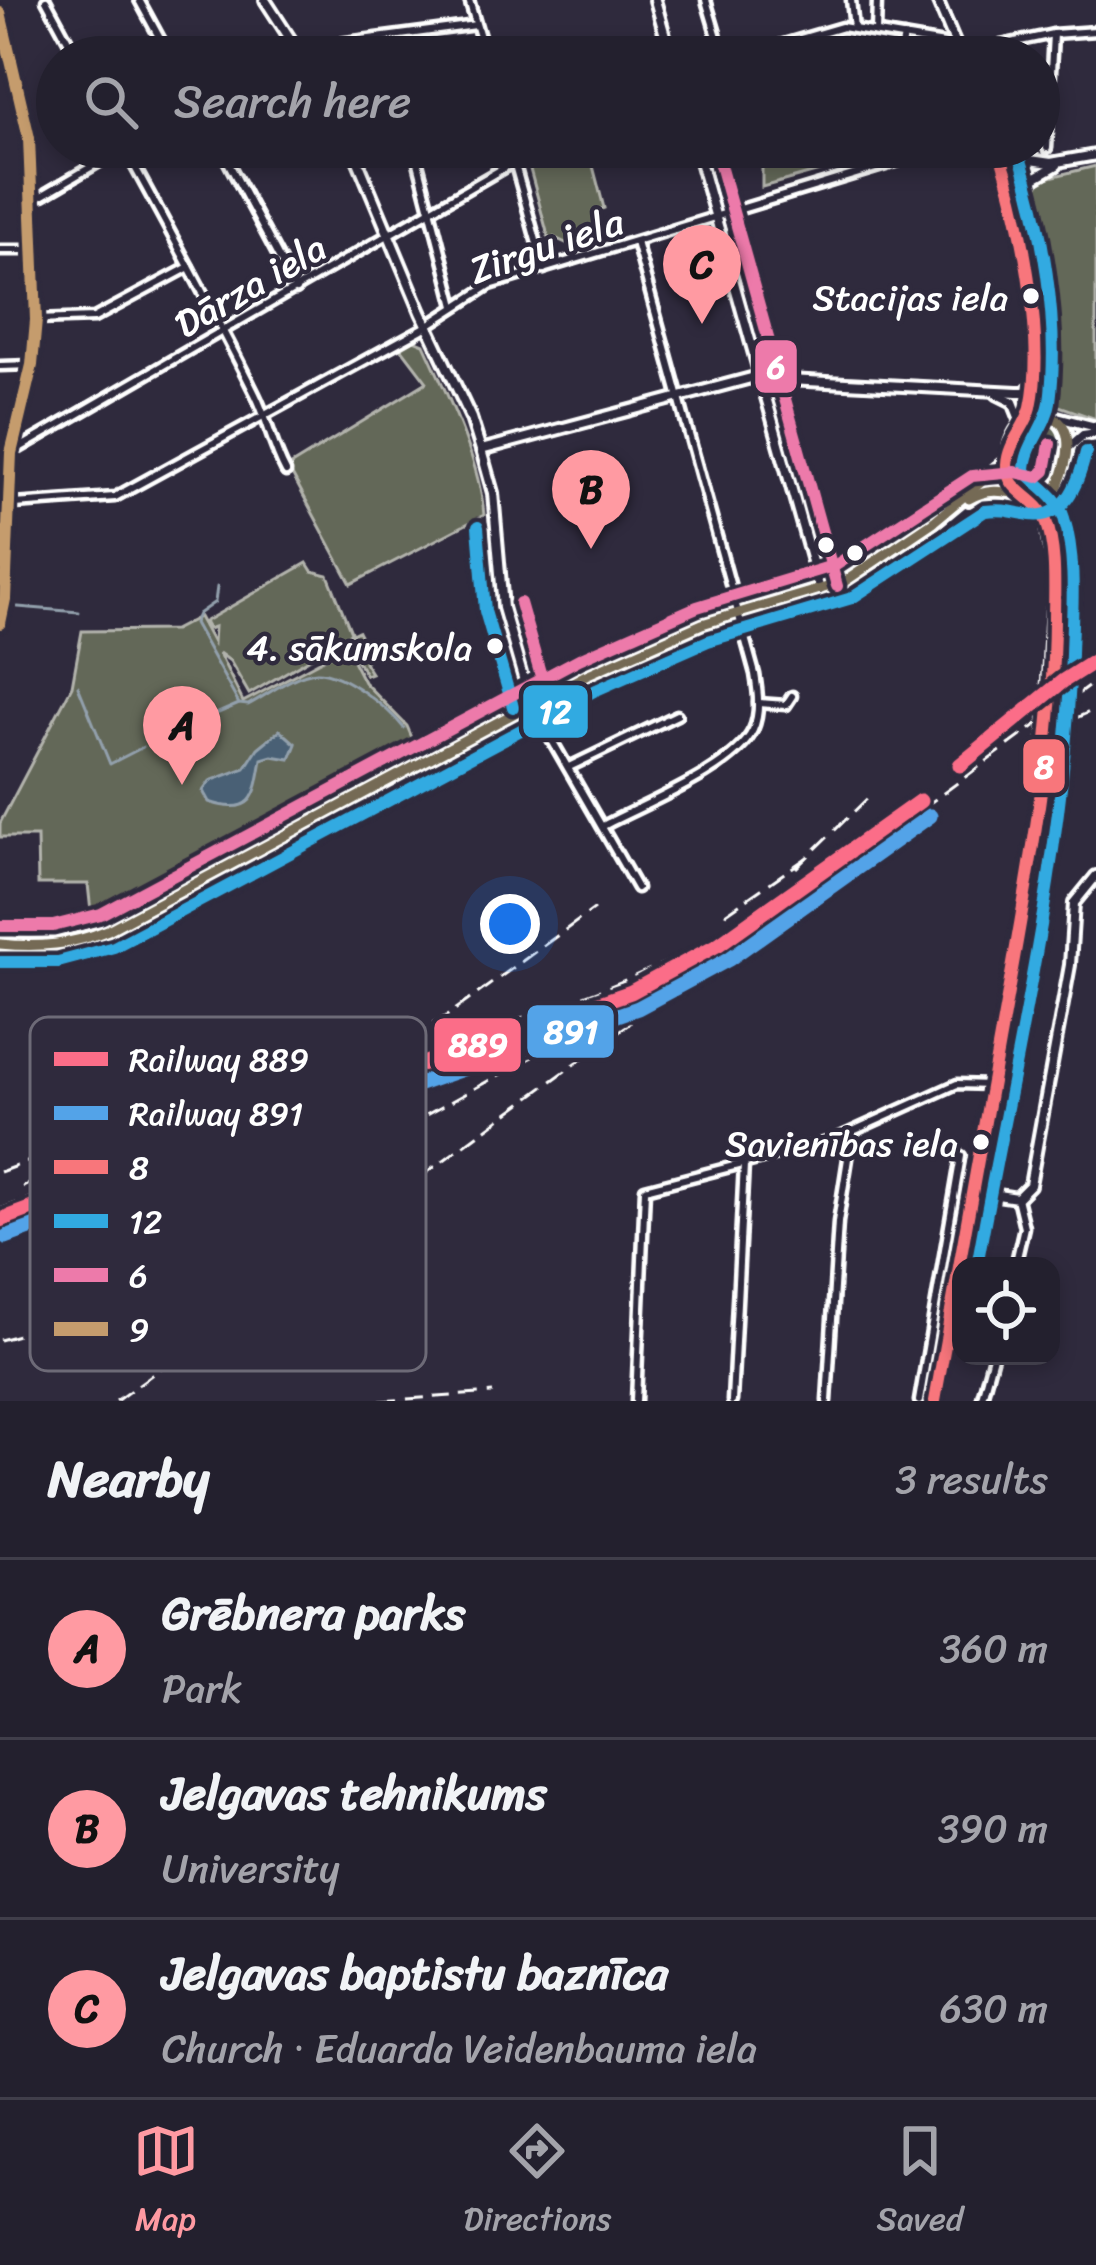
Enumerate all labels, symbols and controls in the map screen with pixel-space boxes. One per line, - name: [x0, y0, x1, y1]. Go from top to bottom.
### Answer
- search box: [36, 36, 1060, 168]
- text: Search here: [174, 62, 411, 142]
- icon: search: [78, 69, 144, 135]
- street label: Zirgu iela: [459, 187, 634, 304]
- street label: Dārza iela: [161, 214, 340, 357]
- pin: C: [663, 225, 741, 324]
- place label: Stacijas iela: [812, 266, 1008, 330]
- marker: Stacijas iela: [1020, 285, 1042, 307]
- line badge: 6: [753, 338, 799, 395]
- text: 6: [767, 338, 785, 396]
- pin: B: [552, 450, 630, 549]
- unlabelled marker: [815, 534, 837, 556]
- unlabelled marker: [844, 542, 866, 564]
- place label: 4. sākumskola: [246, 616, 472, 680]
- marker: 4. sākumskola: [484, 635, 506, 657]
- line badge: 12: [521, 683, 590, 740]
- text: 12: [538, 683, 572, 741]
- pin: A: [143, 686, 221, 785]
- line badge: 8: [1021, 737, 1067, 795]
- text: 8: [1033, 738, 1054, 796]
- your location: [480, 894, 540, 954]
- line badge: 891: [525, 1003, 616, 1060]
- text: 891: [543, 1003, 598, 1061]
- line badge: 889: [432, 1016, 523, 1074]
- text: 889: [447, 1016, 508, 1074]
- legend: [30, 1017, 426, 1371]
- text: Railway 889: [129, 1031, 309, 1089]
- text: Railway 891: [129, 1085, 303, 1143]
- place label: Savienības iela: [725, 1112, 958, 1176]
- marker: Savienības iela: [970, 1131, 992, 1153]
- text: 8: [129, 1139, 149, 1197]
- text: 12: [129, 1193, 162, 1251]
- text: 6: [129, 1247, 148, 1305]
- map controls: [952, 1257, 1060, 1365]
- button: locate: [952, 1257, 1060, 1365]
- text: 9: [129, 1301, 149, 1359]
- text: Nearby: [48, 1434, 209, 1524]
- text: 3 results: [895, 1445, 1048, 1514]
- text: Grēbnera parks: [162, 1574, 465, 1654]
- text: A: [74, 1614, 100, 1683]
- text: 360 m: [940, 1614, 1048, 1683]
- text: Park: [162, 1654, 242, 1723]
- text: Jelgavas tehnikums: [162, 1754, 547, 1834]
- text: B: [75, 1794, 99, 1863]
- text: 390 m: [938, 1794, 1048, 1863]
- text: University: [162, 1834, 340, 1903]
- text: Jelgavas baptistu baznīca: [162, 1934, 668, 2014]
- text: C: [75, 1974, 99, 2043]
- text: 630 m: [940, 1974, 1048, 2043]
- text: Church · Eduarda Veidenbauma iela: [162, 2014, 757, 2083]
- tab: Map: [133, 2118, 199, 2248]
- tab: Directions: [464, 2118, 611, 2248]
- tab: Saved: [876, 2118, 963, 2248]

